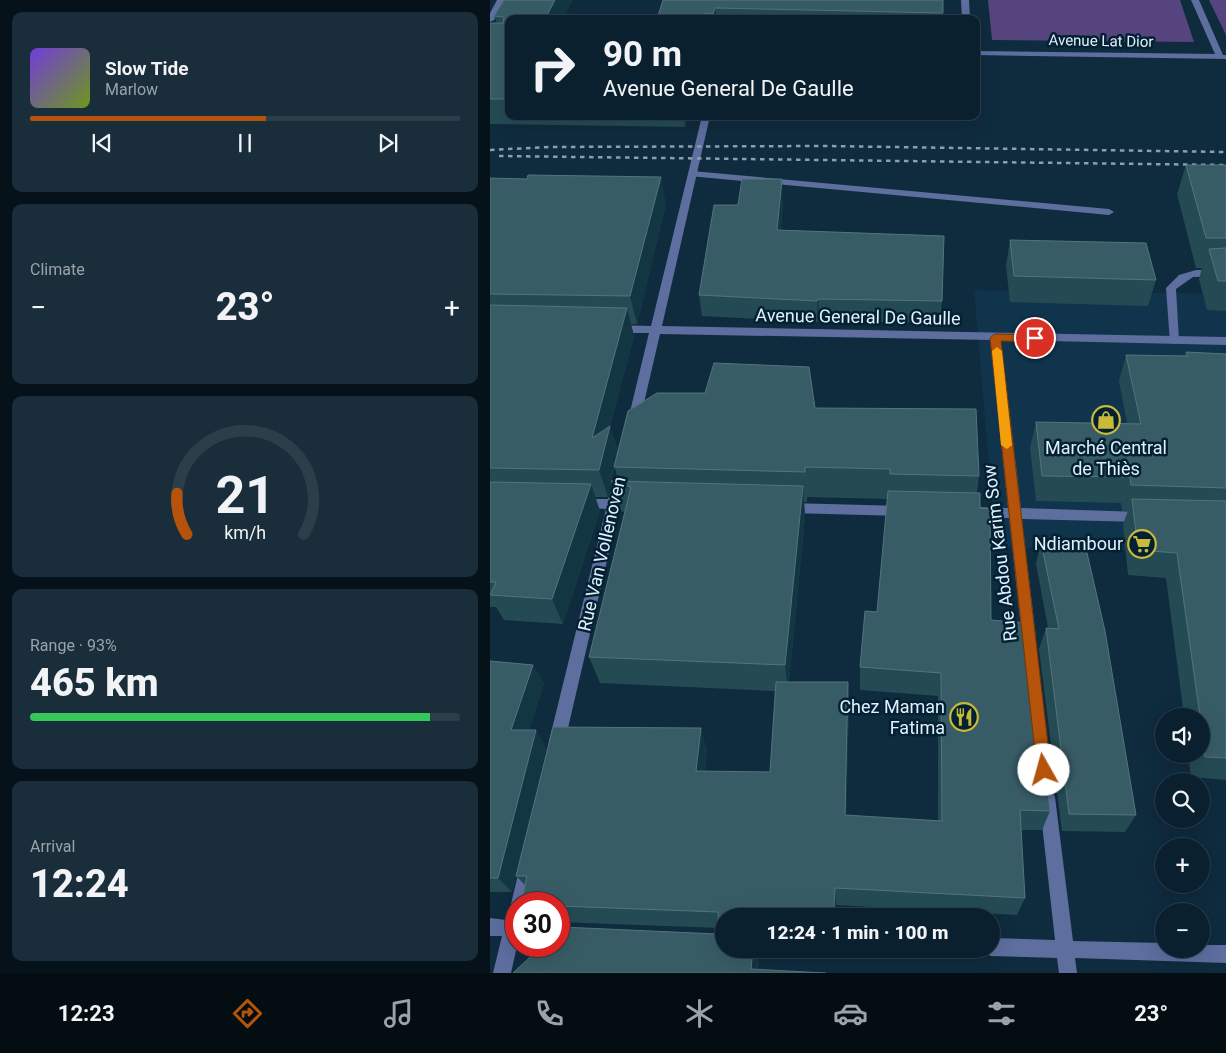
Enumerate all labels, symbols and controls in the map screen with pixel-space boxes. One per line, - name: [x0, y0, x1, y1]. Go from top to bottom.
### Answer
- street label: Avenue Lat Dior: [1048, 31, 1154, 51]
- text: 90 m: [603, 34, 682, 75]
- icon: right: [520, 35, 585, 100]
- text: Slow Tide: [105, 57, 188, 80]
- text: Avenue General De Gaulle: [603, 76, 854, 101]
- text: Marlow: [105, 80, 158, 99]
- icon: previous: [88, 129, 116, 157]
- icon: pause: [231, 129, 259, 157]
- icon: next: [374, 129, 402, 157]
- text: Climate: [30, 260, 85, 279]
- text: 23°: [216, 285, 274, 329]
- text: −: [30, 291, 46, 324]
- text: +: [444, 291, 460, 324]
- street label: Avenue General De Gaulle: [755, 304, 961, 329]
- pin: [1014, 317, 1056, 359]
- icon: arrive: [1021, 324, 1049, 352]
- shop icon: Marché Central de Thiès: [1091, 405, 1121, 435]
- place label: Marché Central de Thiès: [1045, 437, 1167, 479]
- street label: Rue Abdou Karim Sow: [978, 463, 1021, 643]
- text: 21: [215, 465, 275, 526]
- street label: Rue Van Vollenoven: [574, 475, 630, 633]
- text: km/h: [224, 522, 266, 543]
- supermarket icon: Ndiambour: [1127, 529, 1157, 559]
- place label: Ndiambour: [1034, 533, 1123, 554]
- text: Range · 93%: [30, 636, 117, 655]
- text: 465 km: [30, 661, 159, 705]
- place label: Chez Maman Fatima: [839, 696, 945, 738]
- restaurant icon: Chez Maman Fatima: [949, 702, 979, 732]
- map controls: [1155, 708, 1210, 958]
- button: sound: [1155, 708, 1210, 763]
- position arrow: [1017, 743, 1069, 795]
- button: search: [1155, 773, 1210, 828]
- text: Arrival: [30, 837, 75, 856]
- button: +: [1155, 838, 1210, 893]
- text: 12:24: [30, 862, 129, 906]
- speed limit sign: 30: [505, 892, 570, 957]
- button: −: [1155, 903, 1210, 958]
- text: 12:24 · 1 min · 100 m: [766, 921, 949, 944]
- icon: directions: [230, 996, 265, 1031]
- icon: music: [381, 996, 416, 1031]
- icon: phone: [532, 996, 567, 1031]
- icon: climate: [682, 996, 717, 1031]
- icon: car: [833, 996, 868, 1031]
- icon: filters: [984, 996, 1019, 1031]
- text: 12:23: [58, 1001, 115, 1026]
- text: 23°: [1134, 1001, 1168, 1026]

